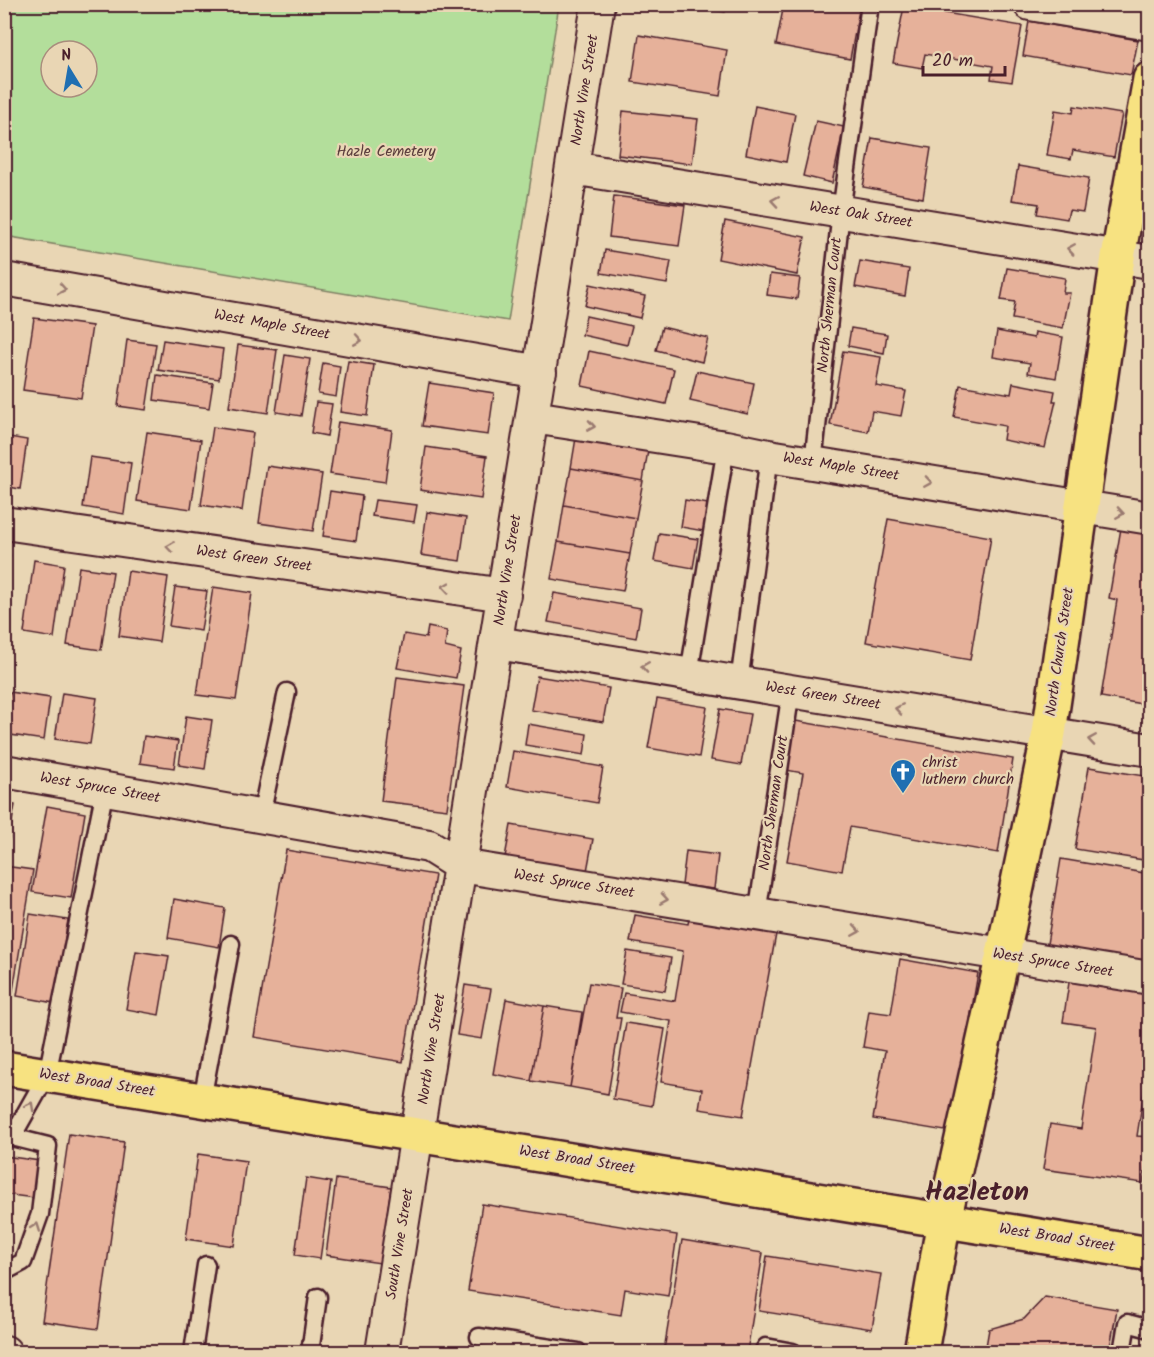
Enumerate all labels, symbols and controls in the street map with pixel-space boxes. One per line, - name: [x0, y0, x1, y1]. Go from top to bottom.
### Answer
- street label: North Vine Street: [564, 33, 606, 147]
- north arrow: [39, 39, 99, 99]
- scale bar: [923, 39, 1006, 77]
- text: N: [59, 43, 74, 69]
- text: 20 m: [932, 47, 973, 76]
- park label: Hazle Cemetery: [336, 140, 437, 164]
- one-way arrow: [770, 195, 780, 207]
- street label: West Oak Street: [808, 195, 914, 235]
- street label: North Sherman Court: [811, 236, 849, 374]
- one-way arrow: [1066, 244, 1076, 256]
- one-way arrow: [57, 282, 67, 295]
- street label: West Maple Street: [212, 303, 332, 347]
- one-way arrow: [352, 333, 362, 346]
- one-way arrow: [585, 419, 595, 432]
- street label: West Maple Street: [781, 446, 901, 488]
- one-way arrow: [923, 475, 933, 487]
- one-way arrow: [1115, 506, 1125, 519]
- street label: North Vine Street: [487, 513, 529, 627]
- street label: West Green Street: [195, 539, 313, 579]
- one-way arrow: [166, 541, 175, 553]
- one-way arrow: [442, 581, 451, 593]
- street label: North Church Street: [1039, 586, 1081, 718]
- one-way arrow: [640, 662, 649, 674]
- street label: West Green Street: [764, 675, 883, 717]
- one-way arrow: [895, 703, 905, 716]
- street label: North Sherman Court: [753, 734, 795, 872]
- one-way arrow: [1087, 735, 1096, 747]
- place label: christ luthern church: [922, 751, 1014, 792]
- church icon: christ luthern church: [888, 757, 918, 795]
- street label: West Spruce Street: [38, 766, 162, 810]
- street label: West Spruce Street: [512, 863, 636, 905]
- one-way arrow: [659, 892, 669, 905]
- one-way arrow: [852, 924, 861, 936]
- street label: West Spruce Street: [991, 942, 1115, 984]
- street label: North Vine Street: [411, 992, 453, 1106]
- street label: West Broad Street: [38, 1062, 157, 1104]
- one-way arrow: [22, 1102, 34, 1112]
- street label: West Broad Street: [518, 1139, 637, 1181]
- district label: Hazleton: [925, 1171, 1029, 1214]
- street label: South Vine Street: [379, 1187, 421, 1301]
- street label: West Broad Street: [998, 1217, 1117, 1259]
- one-way arrow: [29, 1222, 41, 1233]

